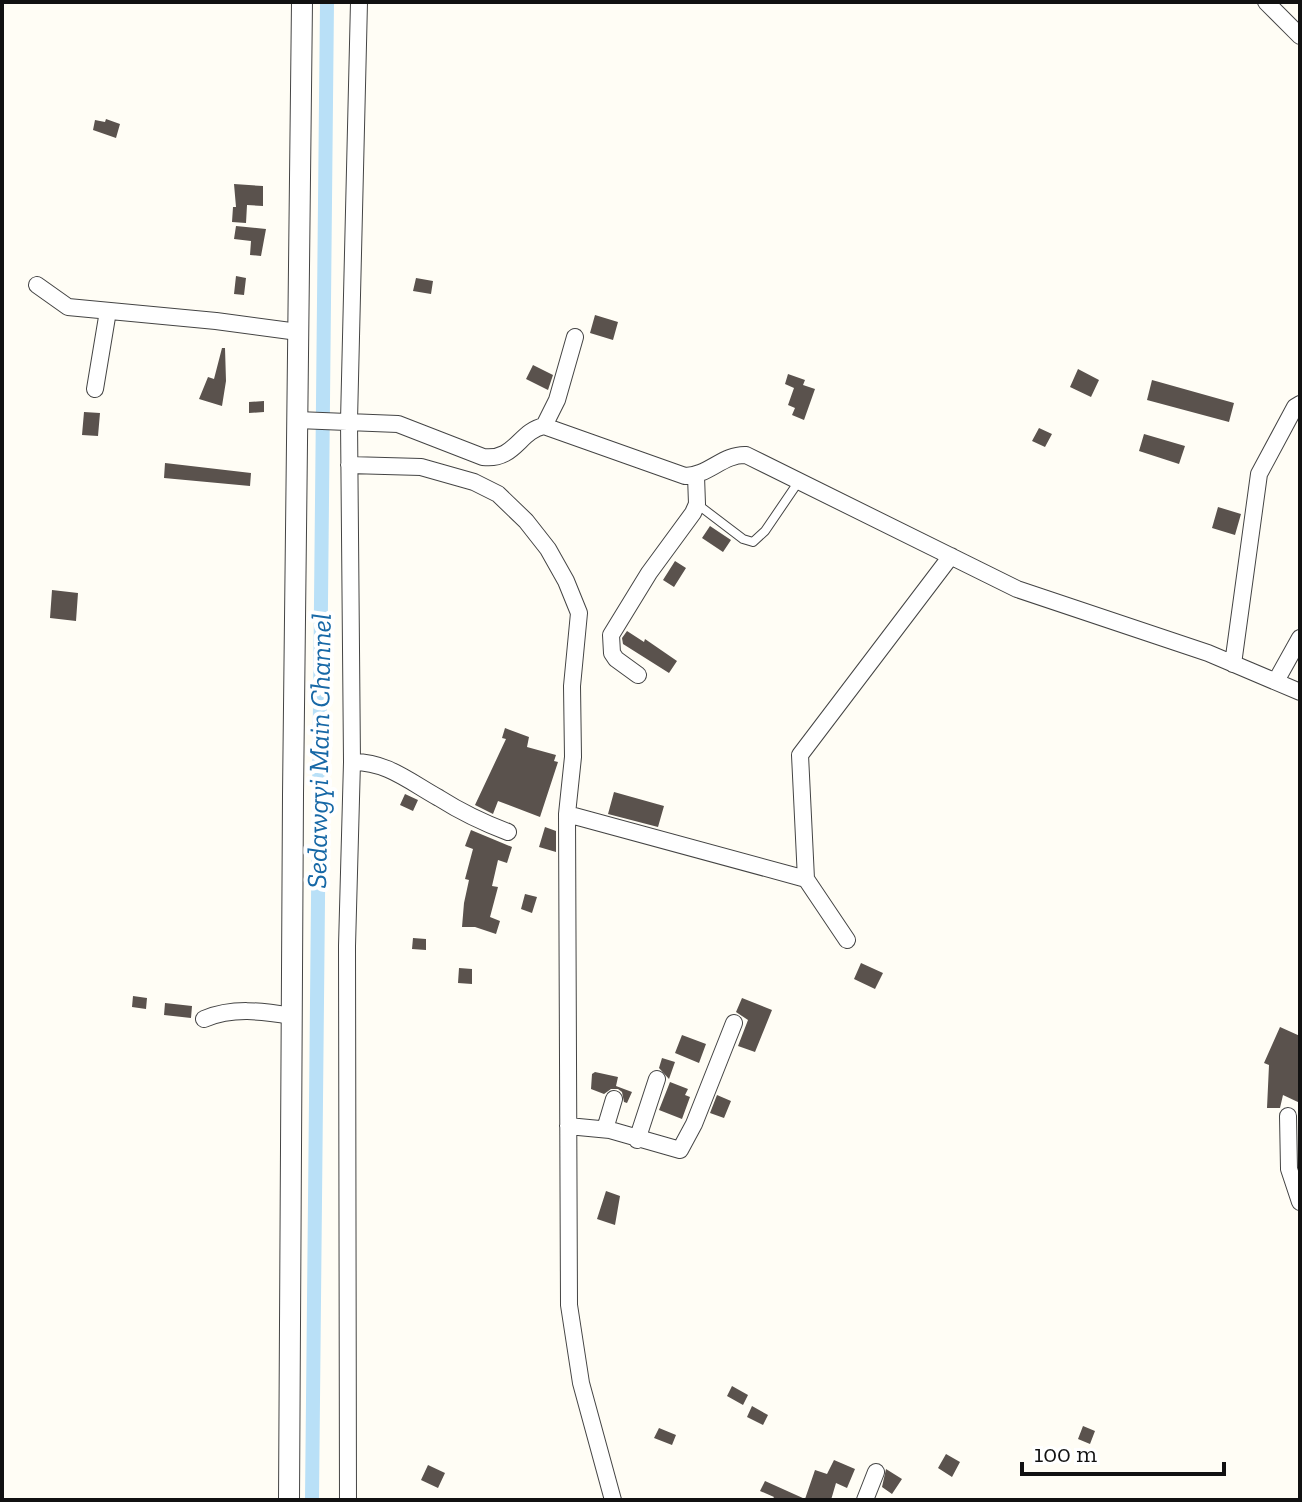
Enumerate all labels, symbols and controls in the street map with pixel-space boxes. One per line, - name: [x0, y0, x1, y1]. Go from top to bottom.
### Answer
- water label: Sedawgyi Main Channel: [300, 613, 338, 889]
- scale bar: [1022, 1426, 1224, 1476]
- text: 100 m: [1034, 1439, 1097, 1468]

